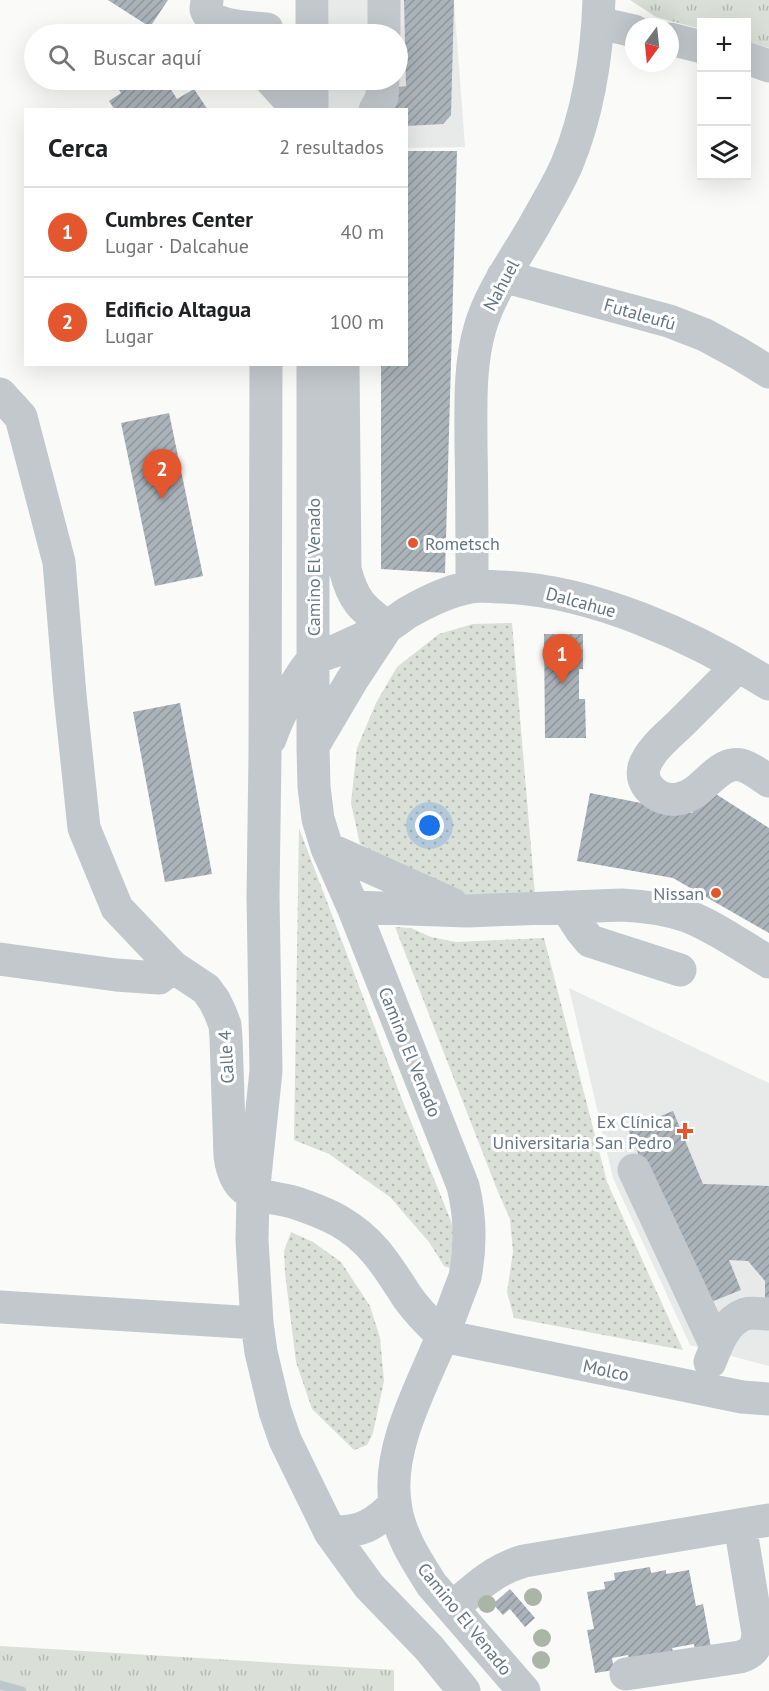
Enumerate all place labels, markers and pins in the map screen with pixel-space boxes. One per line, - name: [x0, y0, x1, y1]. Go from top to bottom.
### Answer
- pin: 2: [142, 450, 182, 499]
- place label: Rometsch: [425, 532, 500, 555]
- marker: Rometsch: [406, 536, 420, 550]
- pin: 1: [542, 634, 582, 684]
- place label: Nissan: [653, 882, 704, 905]
- marker: Nissan: [709, 886, 723, 900]
- place label: Ex Clínica Universitaria San Pedro: [493, 1110, 672, 1154]
- marker: Ex Clínica Universitaria San Pedro: [676, 1122, 694, 1140]

